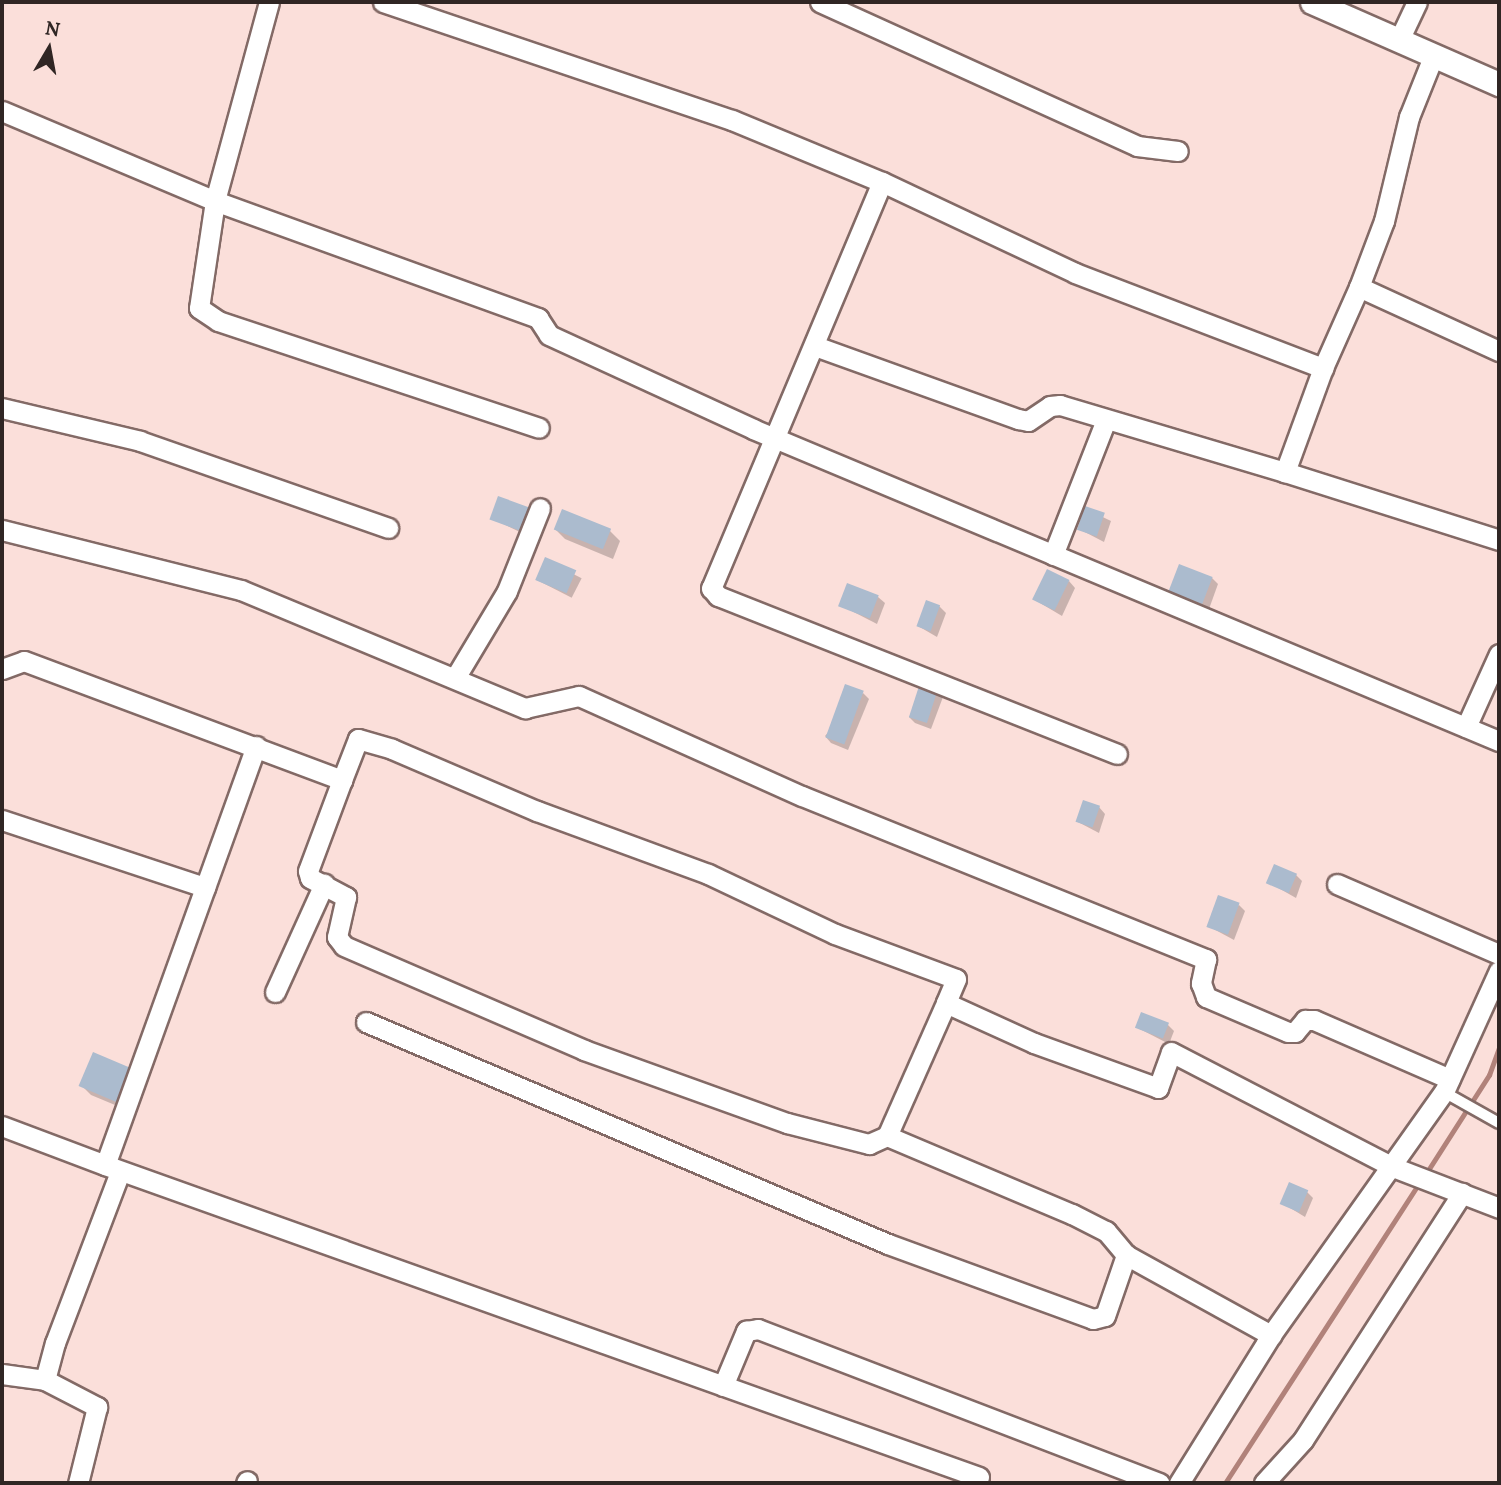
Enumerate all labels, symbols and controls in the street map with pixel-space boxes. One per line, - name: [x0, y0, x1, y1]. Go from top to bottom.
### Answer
- north arrow: [14, 14, 84, 84]
- text: N: [43, 15, 62, 41]

